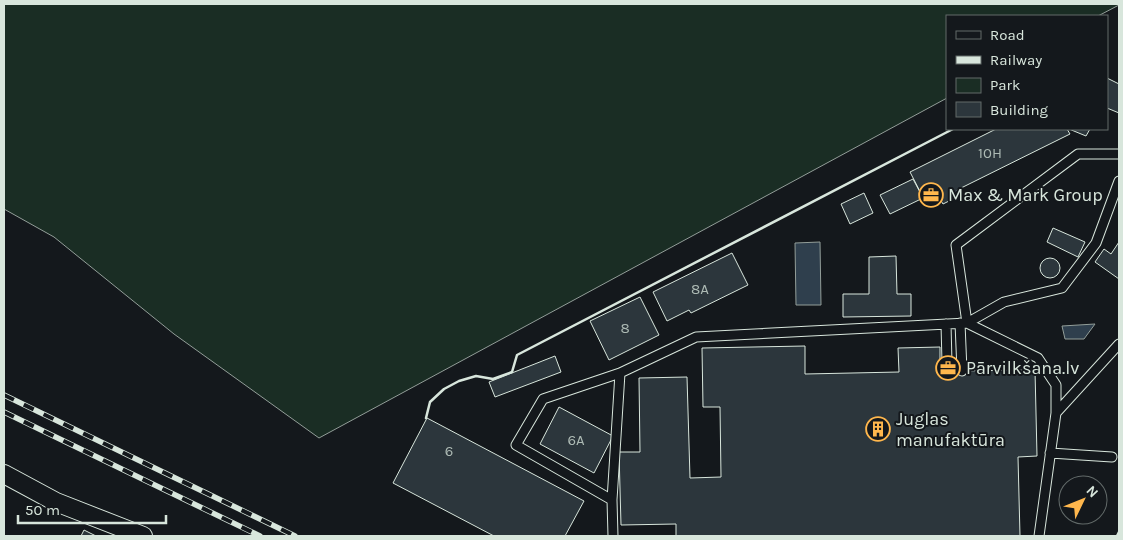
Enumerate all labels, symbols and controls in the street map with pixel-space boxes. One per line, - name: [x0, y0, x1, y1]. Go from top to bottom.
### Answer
- legend: [946, 15, 1108, 130]
- text: Road: [990, 26, 1025, 44]
- text: Railway: [990, 51, 1042, 69]
- text: Park: [990, 76, 1020, 94]
- text: Building: [990, 101, 1048, 119]
- house number: 10H: [978, 144, 1002, 162]
- office icon: Max & Mark Group: [918, 182, 944, 208]
- place label: Max & Mark Group: [948, 184, 1103, 206]
- house number: 8A: [691, 280, 709, 298]
- house number: 8: [620, 319, 630, 337]
- office icon: Pārvilkšana.lv: [935, 355, 961, 381]
- place label: Pārvilkšana.lv: [966, 357, 1079, 379]
- place label: Juglas manufaktūra: [896, 408, 1005, 451]
- building icon: Juglas manufaktūra: [865, 416, 891, 442]
- house number: 6A: [567, 431, 585, 449]
- house number: 6: [445, 442, 453, 460]
- north arrow: [1058, 475, 1108, 525]
- text: N: [1082, 482, 1102, 501]
- scale bar: [18, 492, 165, 524]
- text: 50 m: [25, 501, 60, 519]

